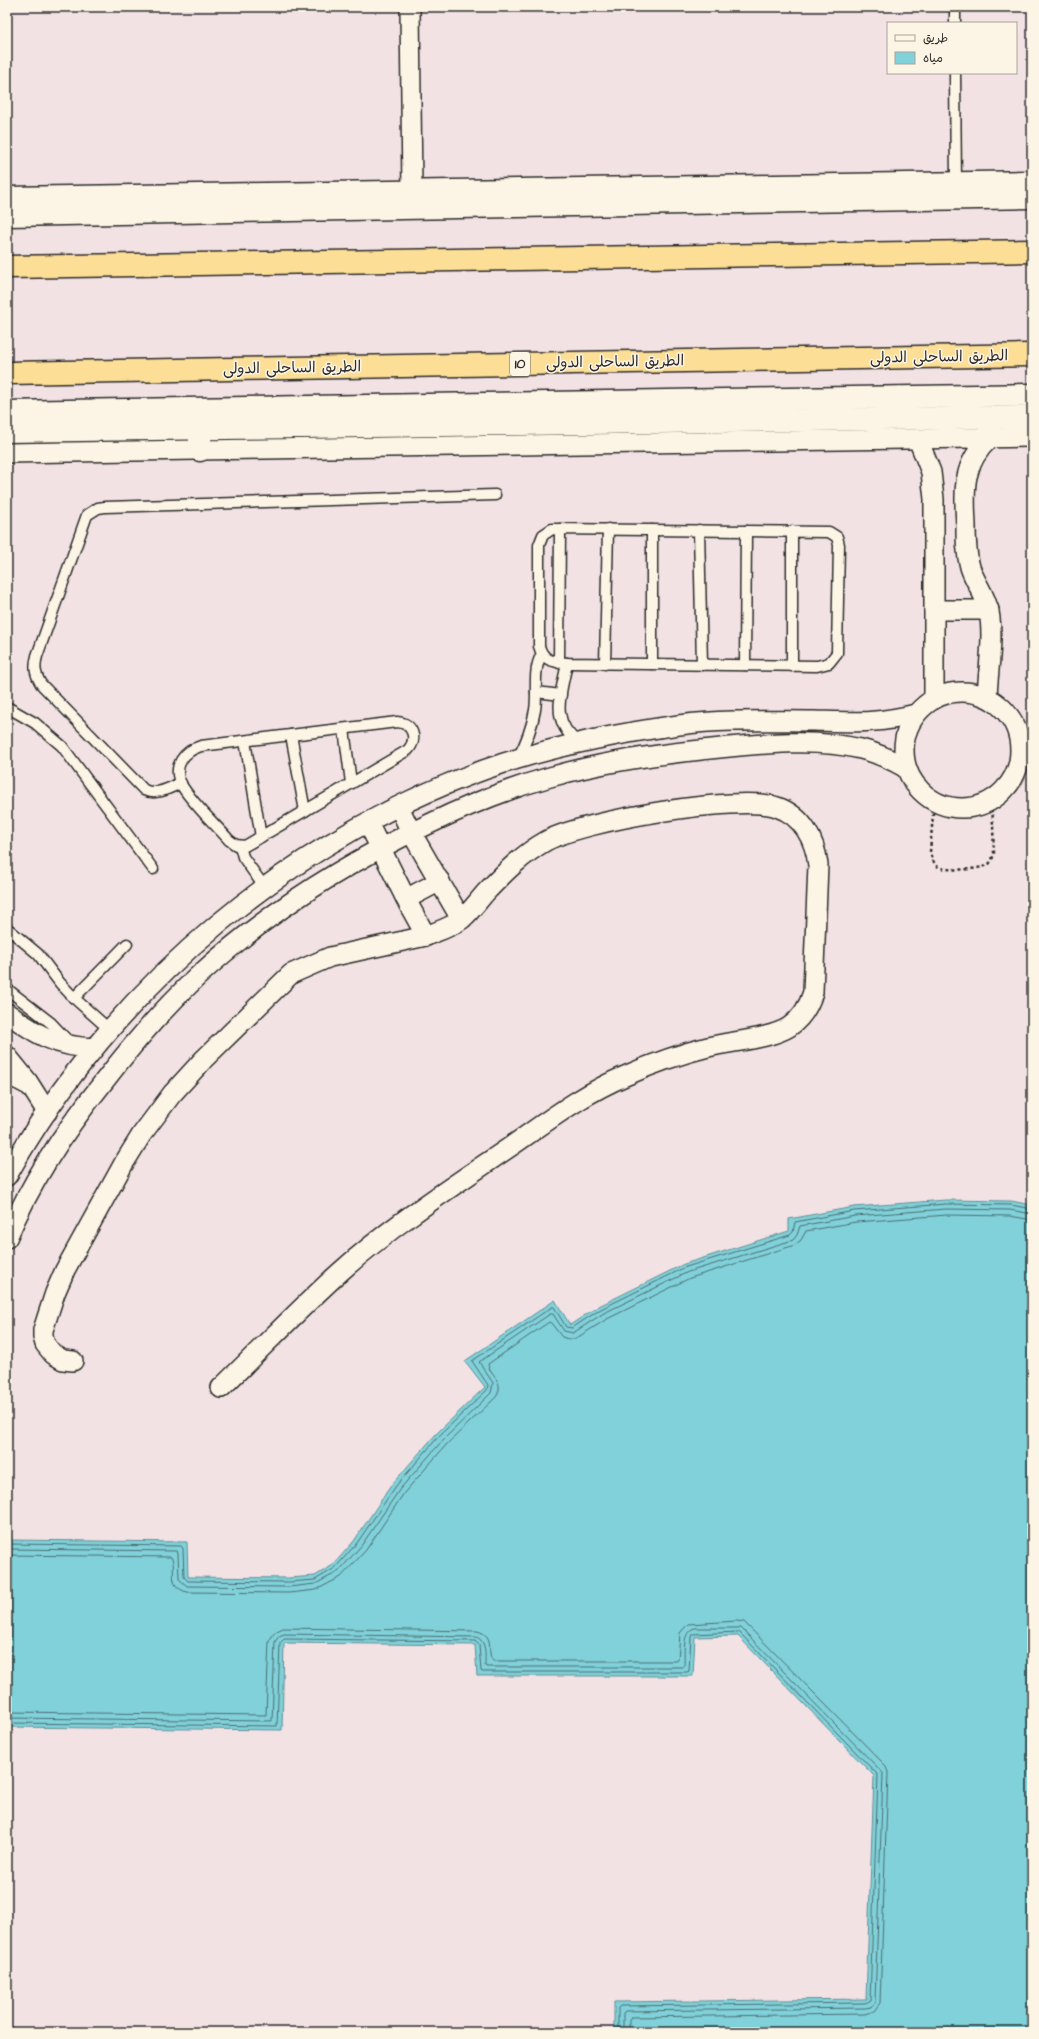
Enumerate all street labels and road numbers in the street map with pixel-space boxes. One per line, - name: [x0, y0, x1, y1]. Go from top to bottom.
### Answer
- street label: الطريق الساحلى الدولى: [870, 345, 1008, 369]
- street label: الطريق الساحلى الدولى: [546, 350, 684, 374]
- road number: 10: [510, 352, 530, 376]
- street label: الطريق الساحلى الدولى: [223, 356, 361, 380]

